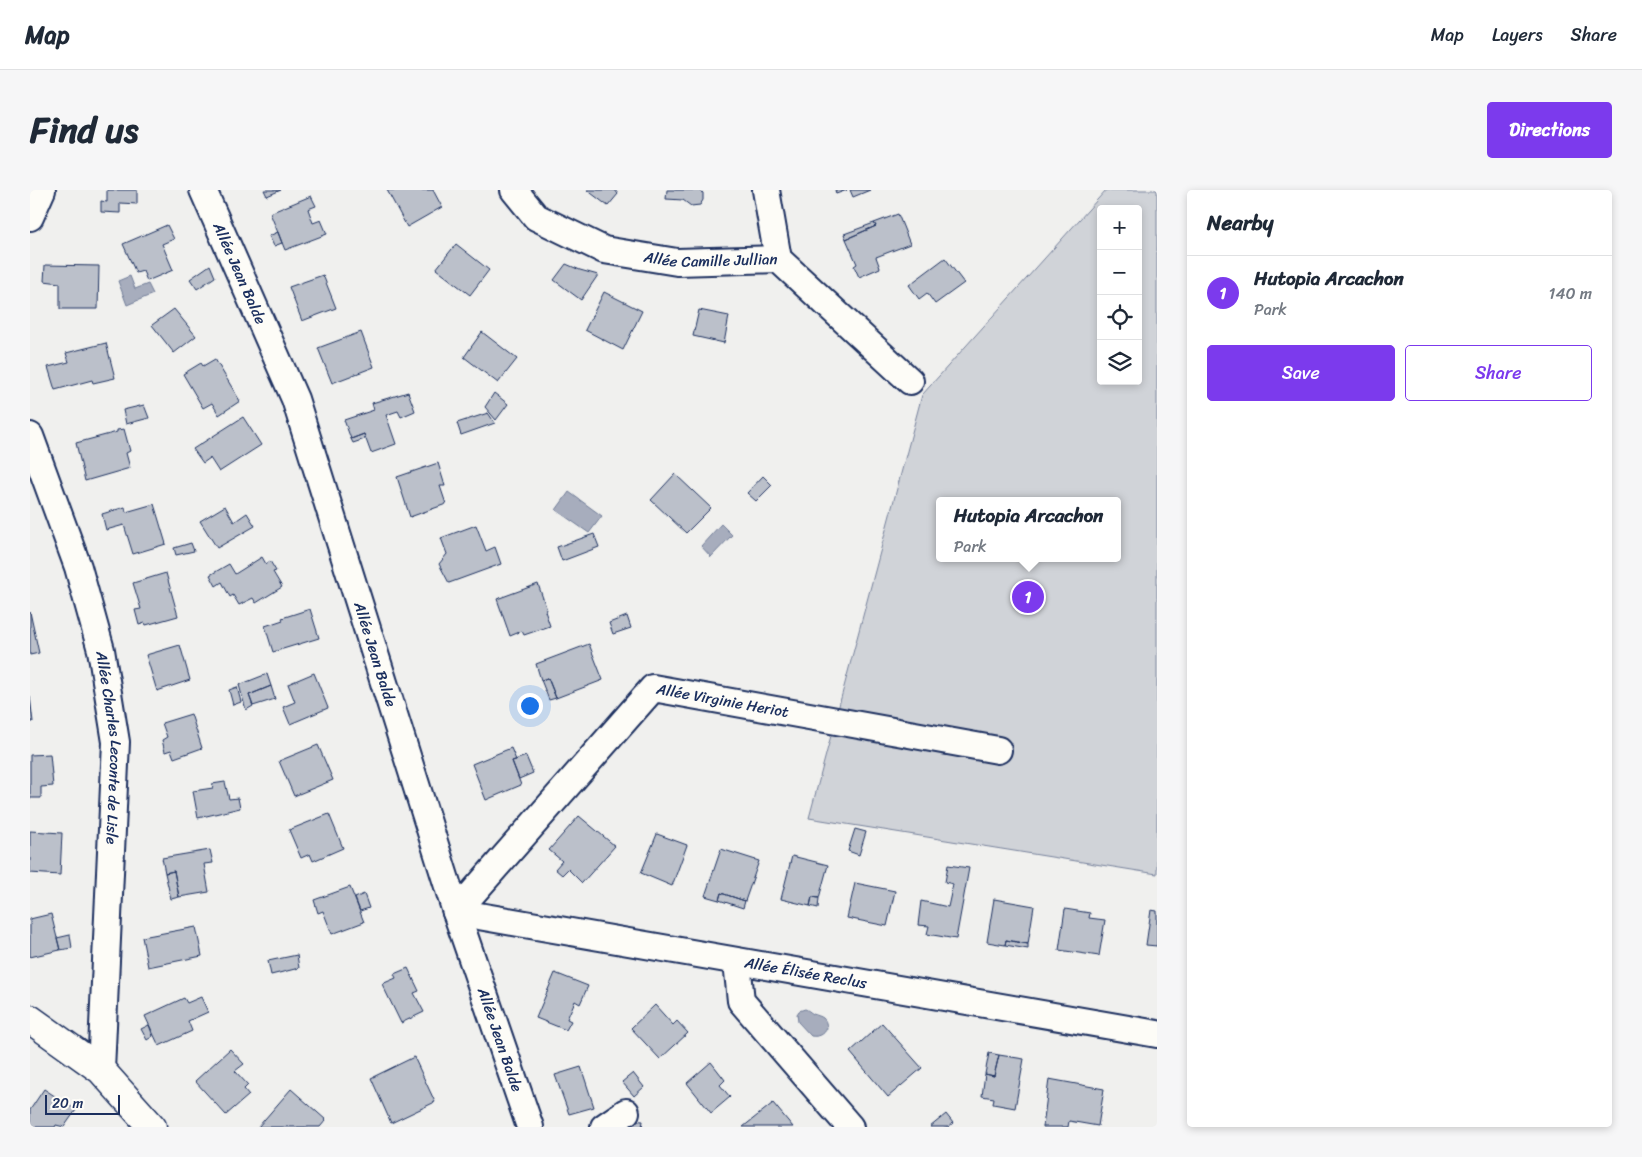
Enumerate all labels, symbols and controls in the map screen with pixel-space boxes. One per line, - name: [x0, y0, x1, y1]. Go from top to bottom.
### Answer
- text: Map: [25, 14, 69, 56]
- text: Map: [1431, 19, 1464, 51]
- text: Layers: [1492, 19, 1543, 51]
- text: Share: [1571, 19, 1617, 51]
- text: Find us: [30, 99, 138, 161]
- button: Directions: [1487, 102, 1612, 158]
- text: Nearby: [1207, 204, 1273, 242]
- map controls: [1097, 205, 1142, 385]
- button: +: [1097, 205, 1142, 250]
- street label: Allée Jean Balde: [205, 217, 274, 329]
- street label: Allée Camille Jullian: [641, 244, 778, 275]
- button: −: [1097, 250, 1142, 295]
- text: Hutopia Arcachon: [1254, 262, 1404, 295]
- text: 1: [1220, 279, 1226, 308]
- text: 140 m: [1549, 279, 1592, 308]
- button: locate: [1097, 295, 1142, 340]
- text: Park: [1254, 295, 1287, 324]
- button: layers: [1097, 340, 1142, 385]
- button: Save: [1207, 345, 1395, 401]
- button: Share: [1405, 345, 1592, 401]
- popup: [936, 497, 1121, 562]
- text: Hutopia Arcachon: [954, 499, 1103, 532]
- text: Park: [954, 532, 986, 561]
- pin: 1: [1012, 578, 1044, 616]
- street label: Allée Jean Balde: [346, 597, 404, 711]
- street label: Allée Charles Leconte de Lisle: [88, 648, 129, 845]
- street label: Allée Virginie Heriot: [653, 676, 791, 725]
- your location: [517, 693, 543, 719]
- street label: Allée Élisée Reclus: [742, 949, 869, 996]
- street label: Allée Jean Balde: [470, 983, 530, 1096]
- text: 20 m: [52, 1091, 83, 1116]
- scale bar: [45, 1092, 120, 1115]

